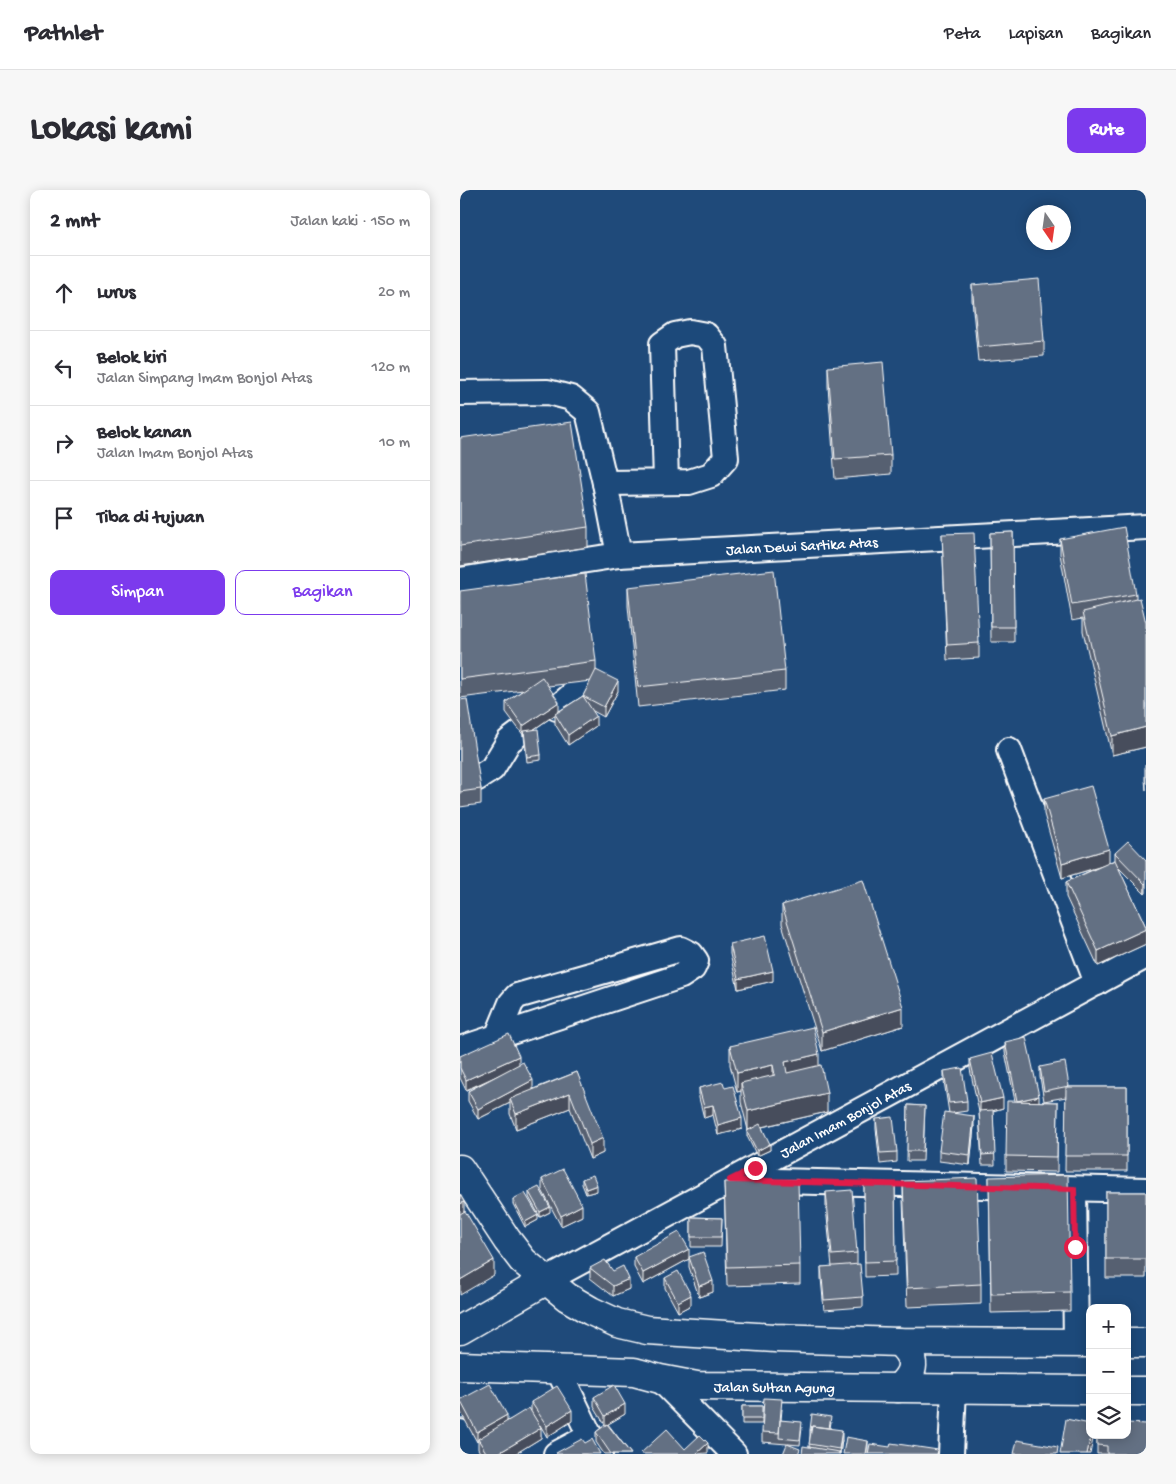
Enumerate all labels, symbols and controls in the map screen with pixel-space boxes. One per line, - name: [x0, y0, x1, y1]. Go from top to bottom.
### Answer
- text: Pathlet: [25, 20, 102, 49]
- text: Peta: [944, 24, 981, 45]
- text: Lapisan: [1009, 24, 1063, 45]
- text: Bagikan: [1091, 24, 1151, 45]
- button: Rute: [1067, 108, 1146, 153]
- text: Lokasi kami: [30, 110, 192, 151]
- north arrow: [1026, 205, 1071, 250]
- text: 2 mnt: [50, 210, 99, 235]
- text: Jalan kaki · 150 m: [291, 213, 410, 232]
- icon: ahead: [50, 279, 78, 307]
- text: Lurus: [97, 282, 136, 305]
- text: 20 m: [378, 284, 410, 303]
- text: Belok kiri: [97, 347, 167, 370]
- icon: left: [50, 354, 78, 382]
- text: 120 m: [371, 359, 410, 378]
- text: Jalan Simpang Imam Bonjol Atas: [97, 370, 312, 389]
- text: Belok kanan: [97, 422, 191, 445]
- icon: right: [50, 429, 78, 457]
- text: 10 m: [379, 434, 410, 453]
- text: Jalan Imam Bonjol Atas: [97, 445, 253, 464]
- icon: arrive: [50, 504, 78, 532]
- text: Tiba di tujuan: [97, 507, 204, 530]
- street label: Jalan Dewi Sartika Atas: [726, 534, 879, 560]
- button: Simpan: [50, 570, 225, 615]
- button: Bagikan: [235, 570, 410, 615]
- street label: Jalan Imam Bonjol Atas: [777, 1078, 915, 1163]
- route end: [744, 1157, 767, 1180]
- route start: [1064, 1236, 1087, 1259]
- map controls: [1086, 1304, 1131, 1439]
- button: +: [1086, 1304, 1131, 1349]
- button: −: [1086, 1349, 1131, 1394]
- street label: Jalan Sultan Agung: [714, 1379, 835, 1398]
- button: layers: [1086, 1394, 1131, 1439]

